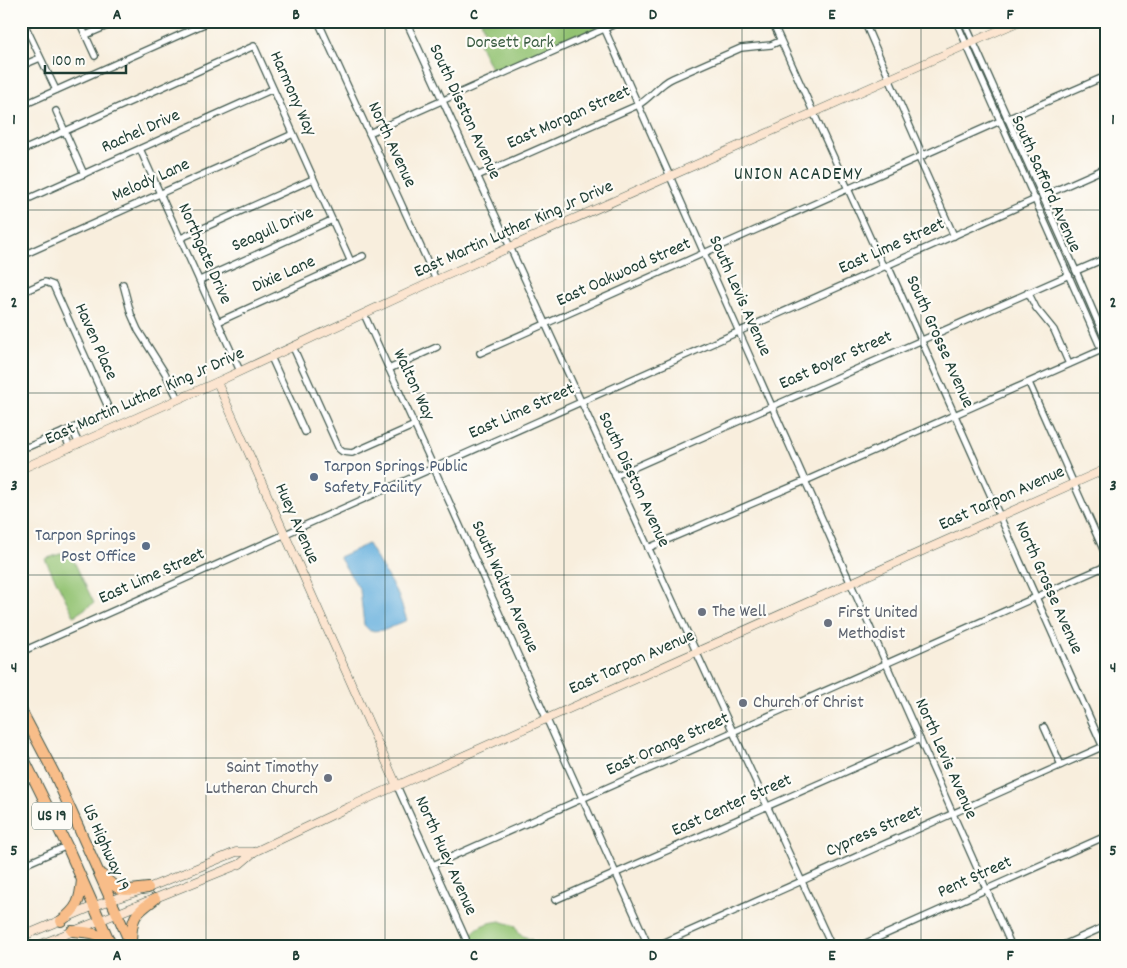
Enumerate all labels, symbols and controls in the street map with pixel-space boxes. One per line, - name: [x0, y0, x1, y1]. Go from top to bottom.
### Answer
- text: A: [113, 4, 122, 27]
- text: B: [292, 4, 300, 27]
- text: C: [470, 4, 478, 27]
- text: D: [649, 4, 658, 27]
- text: E: [828, 4, 836, 27]
- text: F: [1006, 4, 1014, 27]
- park label: Dorsett Park: [466, 31, 554, 56]
- street label: South Disston Avenue: [422, 40, 506, 184]
- scale bar: [45, 42, 126, 74]
- street label: Harmony Way: [262, 48, 322, 141]
- text: 100 m: [52, 51, 85, 73]
- street label: East Morgan Street: [503, 79, 635, 156]
- street label: North Avenue: [360, 98, 422, 192]
- street label: Rachel Drive: [98, 104, 184, 160]
- text: 1: [12, 109, 16, 132]
- text: 1: [1111, 109, 1115, 132]
- street label: South Safford Avenue: [1004, 111, 1087, 257]
- street label: Melody Lane: [108, 153, 194, 209]
- district label: UNION ACADEMY: [734, 162, 862, 189]
- street label: East Martin Luther King Jr Drive: [410, 175, 618, 285]
- street label: Northgate Drive: [171, 200, 237, 309]
- street label: Seagull Drive: [228, 201, 318, 259]
- street label: East Lime Street: [835, 212, 949, 282]
- street label: East Oakwood Street: [553, 232, 696, 314]
- street label: South Levis Avenue: [701, 232, 777, 360]
- street label: Dixie Lane: [248, 250, 320, 300]
- street label: South Grosse Avenue: [899, 272, 980, 412]
- text: 2: [11, 292, 18, 315]
- text: 2: [1110, 292, 1117, 315]
- street label: Haven Place: [67, 300, 123, 384]
- street label: East Boyer Street: [776, 325, 897, 397]
- street label: East Martin Luther King Jr Drive: [41, 342, 249, 452]
- street label: Walton Way: [386, 345, 441, 425]
- street label: East Lime Street: [465, 377, 579, 447]
- street label: South Disston Avenue: [591, 408, 675, 552]
- place label: Tarpon Springs Public Safety Facility: [324, 455, 468, 501]
- street label: East Tarpon Avenue: [935, 460, 1069, 538]
- marker: Tarpon Springs Public Safety Facility: [308, 471, 320, 483]
- text: 3: [10, 475, 18, 498]
- text: 3: [1109, 475, 1117, 498]
- street label: Huey Avenue: [267, 480, 325, 568]
- street label: South Walton Avenue: [464, 517, 544, 657]
- street label: North Grosse Avenue: [1008, 518, 1088, 658]
- place label: Tarpon Springs Post Office: [35, 524, 136, 570]
- marker: Tarpon Springs Post Office: [140, 540, 152, 552]
- street label: East Lime Street: [95, 542, 209, 612]
- place label: The Well: [712, 600, 767, 625]
- place label: First United Methodist: [838, 601, 918, 647]
- marker: The Well: [696, 606, 708, 618]
- marker: First United Methodist: [822, 617, 834, 629]
- street label: East Tarpon Avenue: [565, 624, 699, 702]
- text: 4: [11, 657, 17, 680]
- text: 4: [1110, 657, 1116, 680]
- place label: Church of Christ: [753, 691, 864, 716]
- street label: North Levis Avenue: [907, 695, 983, 823]
- marker: Church of Christ: [737, 697, 749, 709]
- street label: East Orange Street: [602, 707, 734, 783]
- place label: Saint Timothy Lutheran Church: [205, 756, 319, 802]
- street label: East Center Street: [668, 768, 796, 844]
- marker: Saint Timothy Lutheran Church: [322, 772, 334, 784]
- street label: North Huey Avenue: [408, 792, 483, 920]
- street label: US Highway 19: [75, 800, 135, 896]
- street label: Cypress Street: [822, 800, 926, 864]
- road number: US 19: [32, 802, 72, 829]
- text: 5: [10, 840, 18, 863]
- text: 5: [1109, 840, 1117, 863]
- street label: Pent Street: [934, 850, 1016, 905]
- text: A: [113, 945, 122, 968]
- text: B: [292, 945, 300, 968]
- text: C: [470, 945, 478, 968]
- text: D: [649, 945, 658, 968]
- text: E: [828, 945, 836, 968]
- text: F: [1006, 945, 1014, 968]

